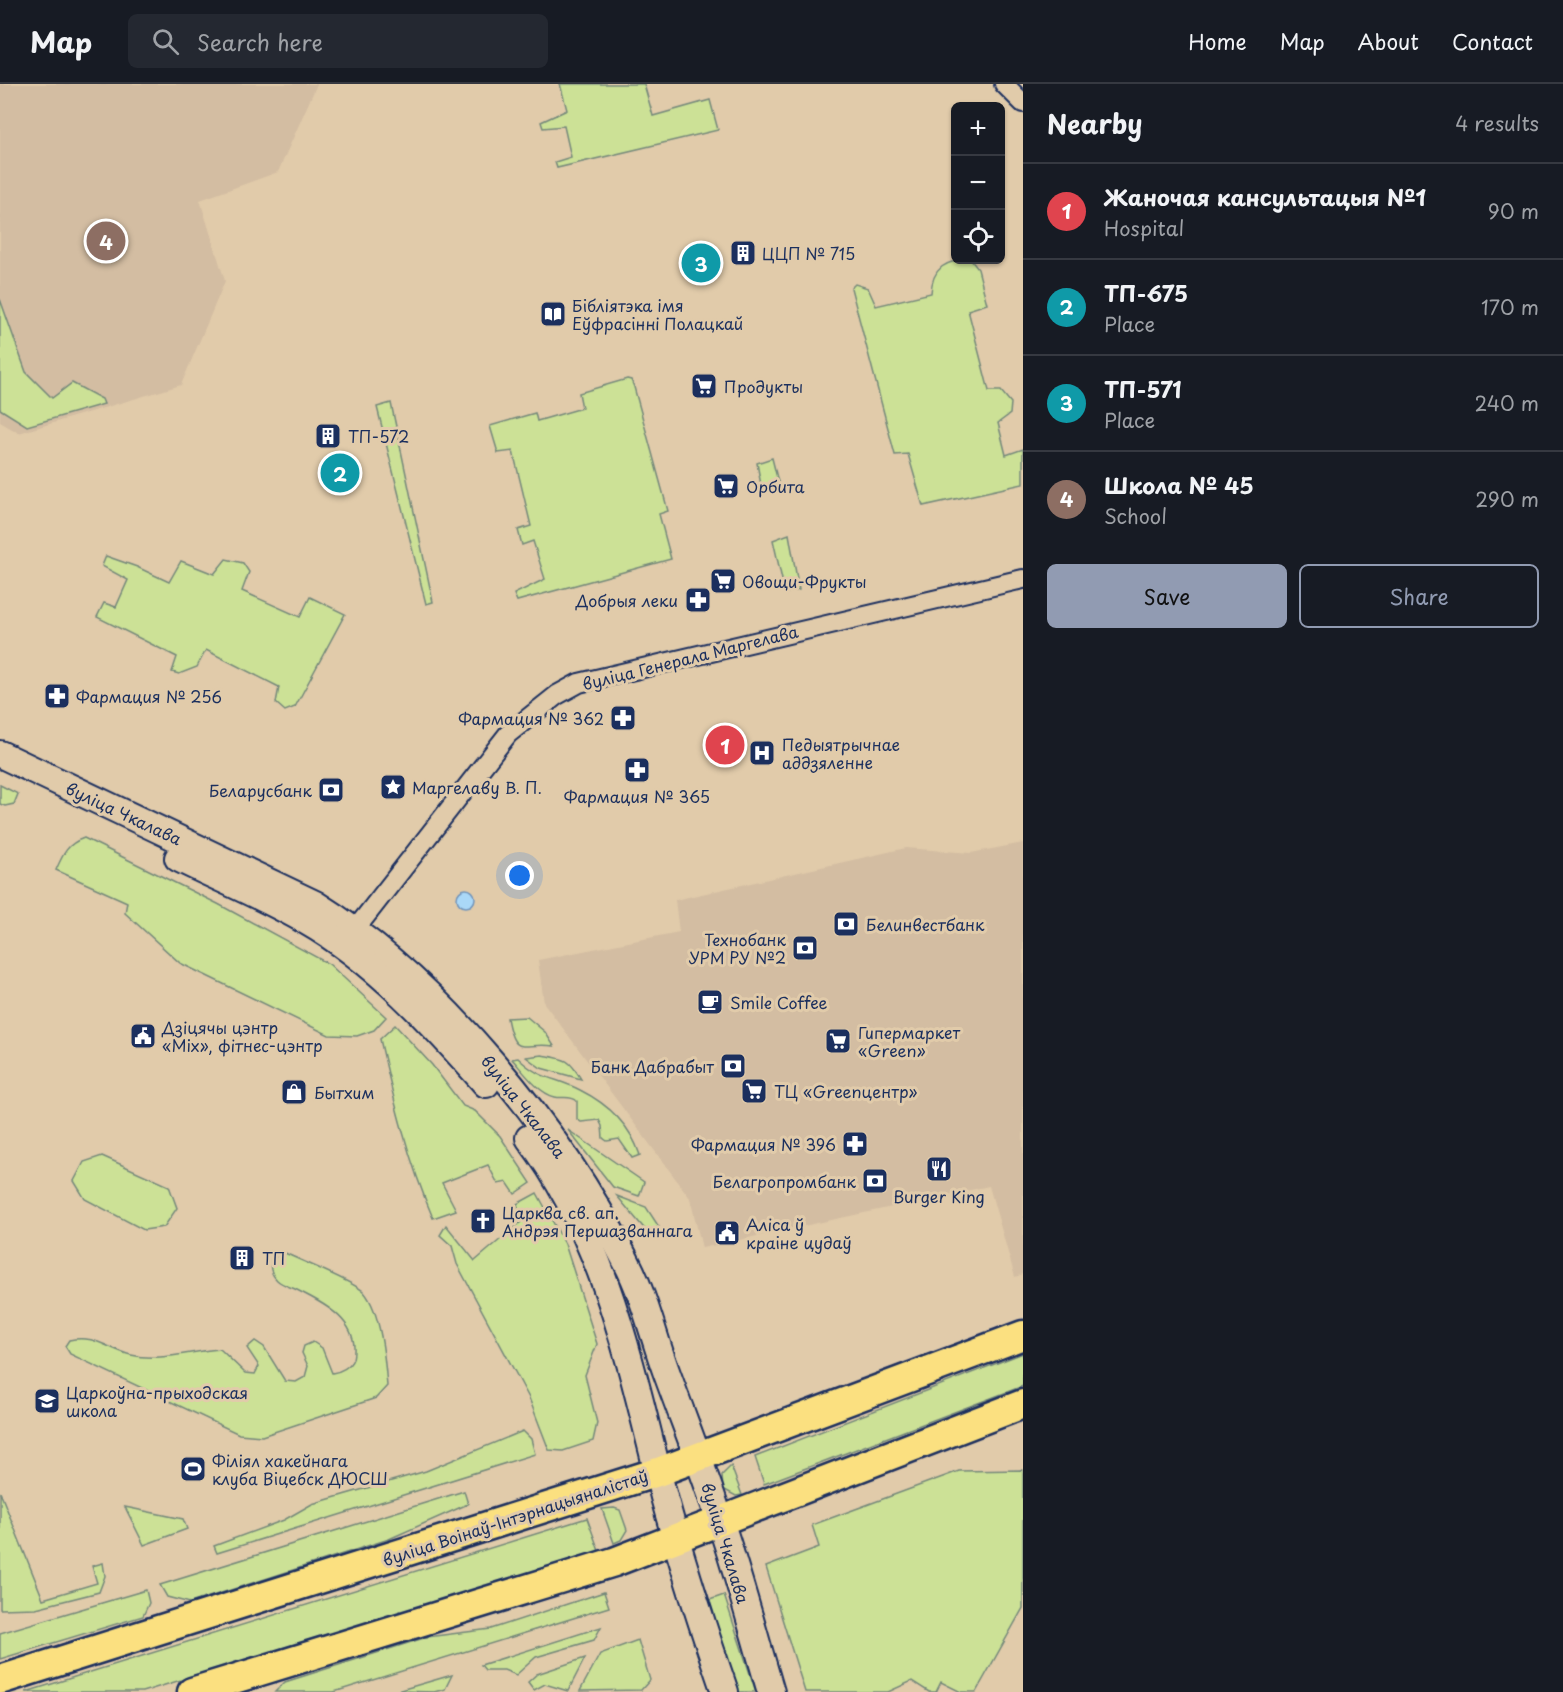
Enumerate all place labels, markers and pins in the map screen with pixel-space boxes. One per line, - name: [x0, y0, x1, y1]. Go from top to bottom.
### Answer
- pin: 4: [86, 218, 126, 264]
- building icon: ЦЦП № 715: [728, 238, 758, 268]
- pin: 3: [682, 240, 720, 285]
- place label: ЦЦП № 715: [762, 241, 855, 265]
- place label: Бібліятэка імя Еўфрасінні Полацкай: [572, 293, 743, 335]
- library icon: Бібліятэка імя Еўфрасінні Полацкай: [538, 299, 568, 329]
- supermarket icon: Продукты: [689, 371, 719, 401]
- place label: Продукты: [724, 374, 803, 398]
- building icon: ТП-572: [313, 421, 343, 451]
- place label: ТП-572: [348, 424, 409, 448]
- pin: 2: [320, 450, 360, 496]
- supermarket icon: Орбита: [711, 471, 741, 501]
- place label: Орбита: [746, 474, 805, 498]
- supermarket icon: Овощи-Фрукты: [708, 566, 738, 596]
- place label: Овощи-Фрукты: [742, 569, 867, 593]
- pharmacy icon: Добрыя леки: [683, 585, 713, 615]
- place label: Добрыя леки: [575, 588, 678, 612]
- pharmacy icon: Фармация № 256: [42, 681, 72, 711]
- place label: Фармация № 256: [76, 684, 222, 708]
- pharmacy icon: Фармация № 362: [608, 703, 638, 733]
- place label: Фармация № 362: [458, 706, 604, 730]
- pin: 1: [706, 722, 744, 768]
- place label: Педыятрычнае аддзяленне: [782, 732, 900, 774]
- hospital icon: Педыятрычнае аддзяленне: [747, 738, 777, 768]
- pharmacy icon: Фармация № 365: [622, 755, 652, 785]
- place icon: Маргелаву В. П.: [378, 772, 408, 802]
- bank icon: Беларусбанк: [316, 775, 346, 805]
- place label: Маргелаву В. П.: [412, 775, 542, 799]
- place label: Беларусбанк: [209, 778, 312, 802]
- place label: Фармация № 365: [564, 784, 710, 808]
- bank icon: Белинвестбанк: [831, 909, 861, 939]
- place label: Белинвестбанк: [866, 912, 985, 936]
- place label: Технобанк УРМ РУ №2: [689, 927, 786, 969]
- bank icon: Технобанк УРМ РУ №2: [790, 933, 820, 963]
- cafe icon: Smile Coffee: [695, 987, 725, 1017]
- place label: Smile Coffee: [730, 990, 828, 1014]
- place label: Дзіцячы цэнтр «Mix», фітнес-цэнтр: [161, 1015, 323, 1057]
- place label: Гипермаркет «Green»: [858, 1020, 960, 1062]
- public building icon: Дзіцячы цэнтр «Mix», фітнес-цэнтр: [128, 1021, 158, 1051]
- supermarket icon: Гипермаркет «Green»: [823, 1026, 853, 1056]
- bank icon: Банк Дабрабыт: [718, 1051, 748, 1081]
- place label: Банк Дабрабыт: [591, 1054, 714, 1078]
- supermarket icon: ТЦ «Greenцентр»: [739, 1076, 769, 1106]
- shop icon: Бытхим: [279, 1077, 309, 1107]
- place label: ТЦ «Greenцентр»: [774, 1079, 918, 1103]
- place label: Бытхим: [314, 1080, 374, 1104]
- pharmacy icon: Фармация № 396: [840, 1129, 870, 1159]
- place label: Фармация № 396: [691, 1132, 836, 1156]
- restaurant icon: Burger King: [924, 1154, 954, 1184]
- bank icon: Белагропромбанк: [860, 1166, 890, 1196]
- place label: Белагропромбанк: [713, 1169, 856, 1193]
- place label: Burger King: [893, 1184, 985, 1208]
- place label: Царква св. ап. Андрэя Першазваннага: [502, 1200, 693, 1242]
- church icon: Царква св. ап. Андрэя Першазваннага: [468, 1206, 498, 1236]
- place label: Аліса ў краіне цудаў: [746, 1212, 852, 1254]
- public building icon: Аліса ў краіне цудаў: [712, 1218, 742, 1248]
- building icon: ТП: [227, 1243, 257, 1273]
- place label: ТП: [262, 1246, 285, 1270]
- place label: Царкоўна-прыходская школа: [66, 1380, 248, 1422]
- school or university icon: Царкоўна-прыходская школа: [32, 1386, 62, 1416]
- place label: Філіял хакейнага клуба Віцебск ДЮСШ: [212, 1448, 388, 1490]
- sports icon: Філіял хакейнага клуба Віцебск ДЮСШ: [178, 1454, 208, 1484]

